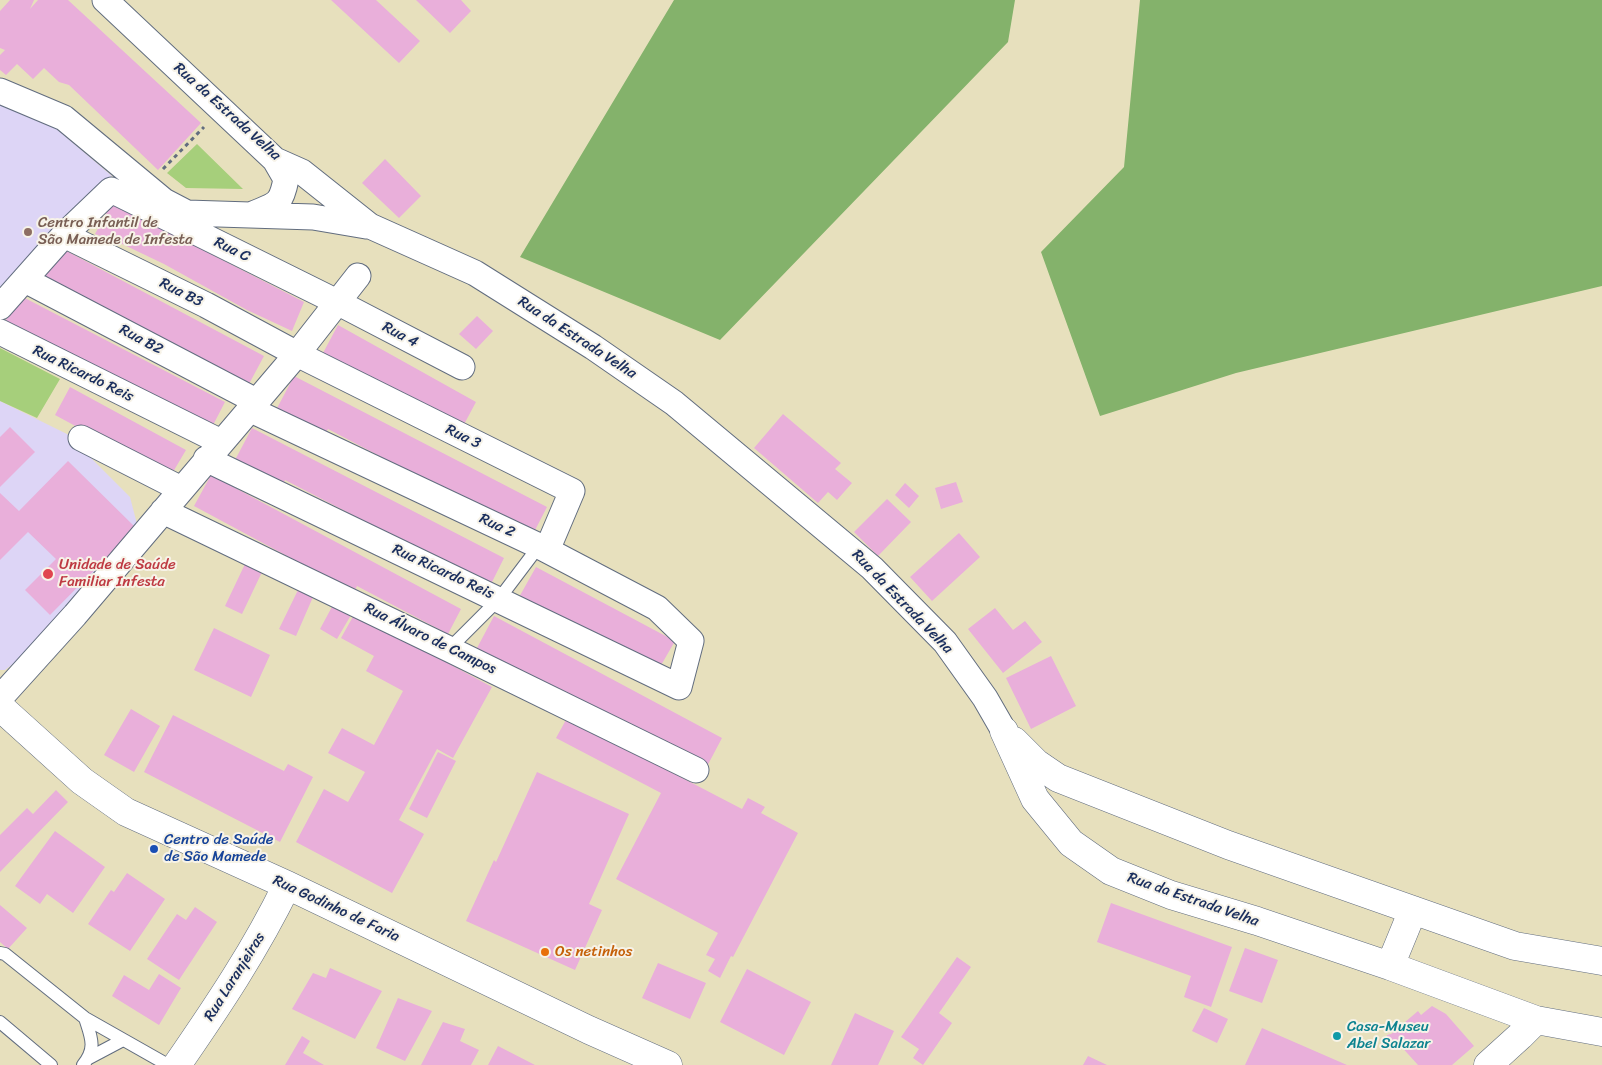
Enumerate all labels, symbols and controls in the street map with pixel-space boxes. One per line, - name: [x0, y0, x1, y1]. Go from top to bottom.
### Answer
- street label: Rua da Estrada Velha: [170, 59, 284, 165]
- place label: Centro Infantil de São Mamede de Infesta: [38, 214, 192, 249]
- marker: Centro Infantil de São Mamede de Infesta: [22, 226, 34, 238]
- street label: Rua C: [211, 234, 253, 266]
- street label: Rua B3: [156, 274, 206, 312]
- street label: Rua da Estrada Velha: [514, 293, 640, 383]
- street label: Rua 4: [379, 318, 421, 352]
- street label: Rua B2: [116, 321, 166, 359]
- street label: Rua Ricardo Reis: [30, 342, 136, 406]
- street label: Rua 3: [443, 421, 483, 453]
- street label: Rua 2: [476, 510, 518, 542]
- street label: Rua Ricardo Reis: [389, 541, 497, 603]
- street label: Rua da Estrada Velha: [848, 546, 956, 658]
- place label: Unidade de Saúde Familiar Infesta: [59, 556, 176, 591]
- marker: Unidade de Saúde Familiar Infesta: [41, 567, 55, 581]
- street label: Rua Álvaro de Campos: [361, 599, 499, 679]
- place label: Centro de Saúde de São Mamede: [164, 831, 273, 866]
- marker: Centro de Saúde de São Mamede: [148, 843, 160, 855]
- street label: Rua da Estrada Velha: [1125, 869, 1261, 931]
- street label: Rua Godinho de Faria: [270, 872, 402, 946]
- street label: Rua Laranjeiras: [201, 929, 269, 1025]
- place label: Os netinhos: [555, 943, 632, 961]
- marker: Os netinhos: [539, 946, 551, 958]
- place label: Casa-Museu Abel Salazar: [1347, 1018, 1431, 1053]
- marker: Casa-Museu Abel Salazar: [1331, 1030, 1343, 1042]

